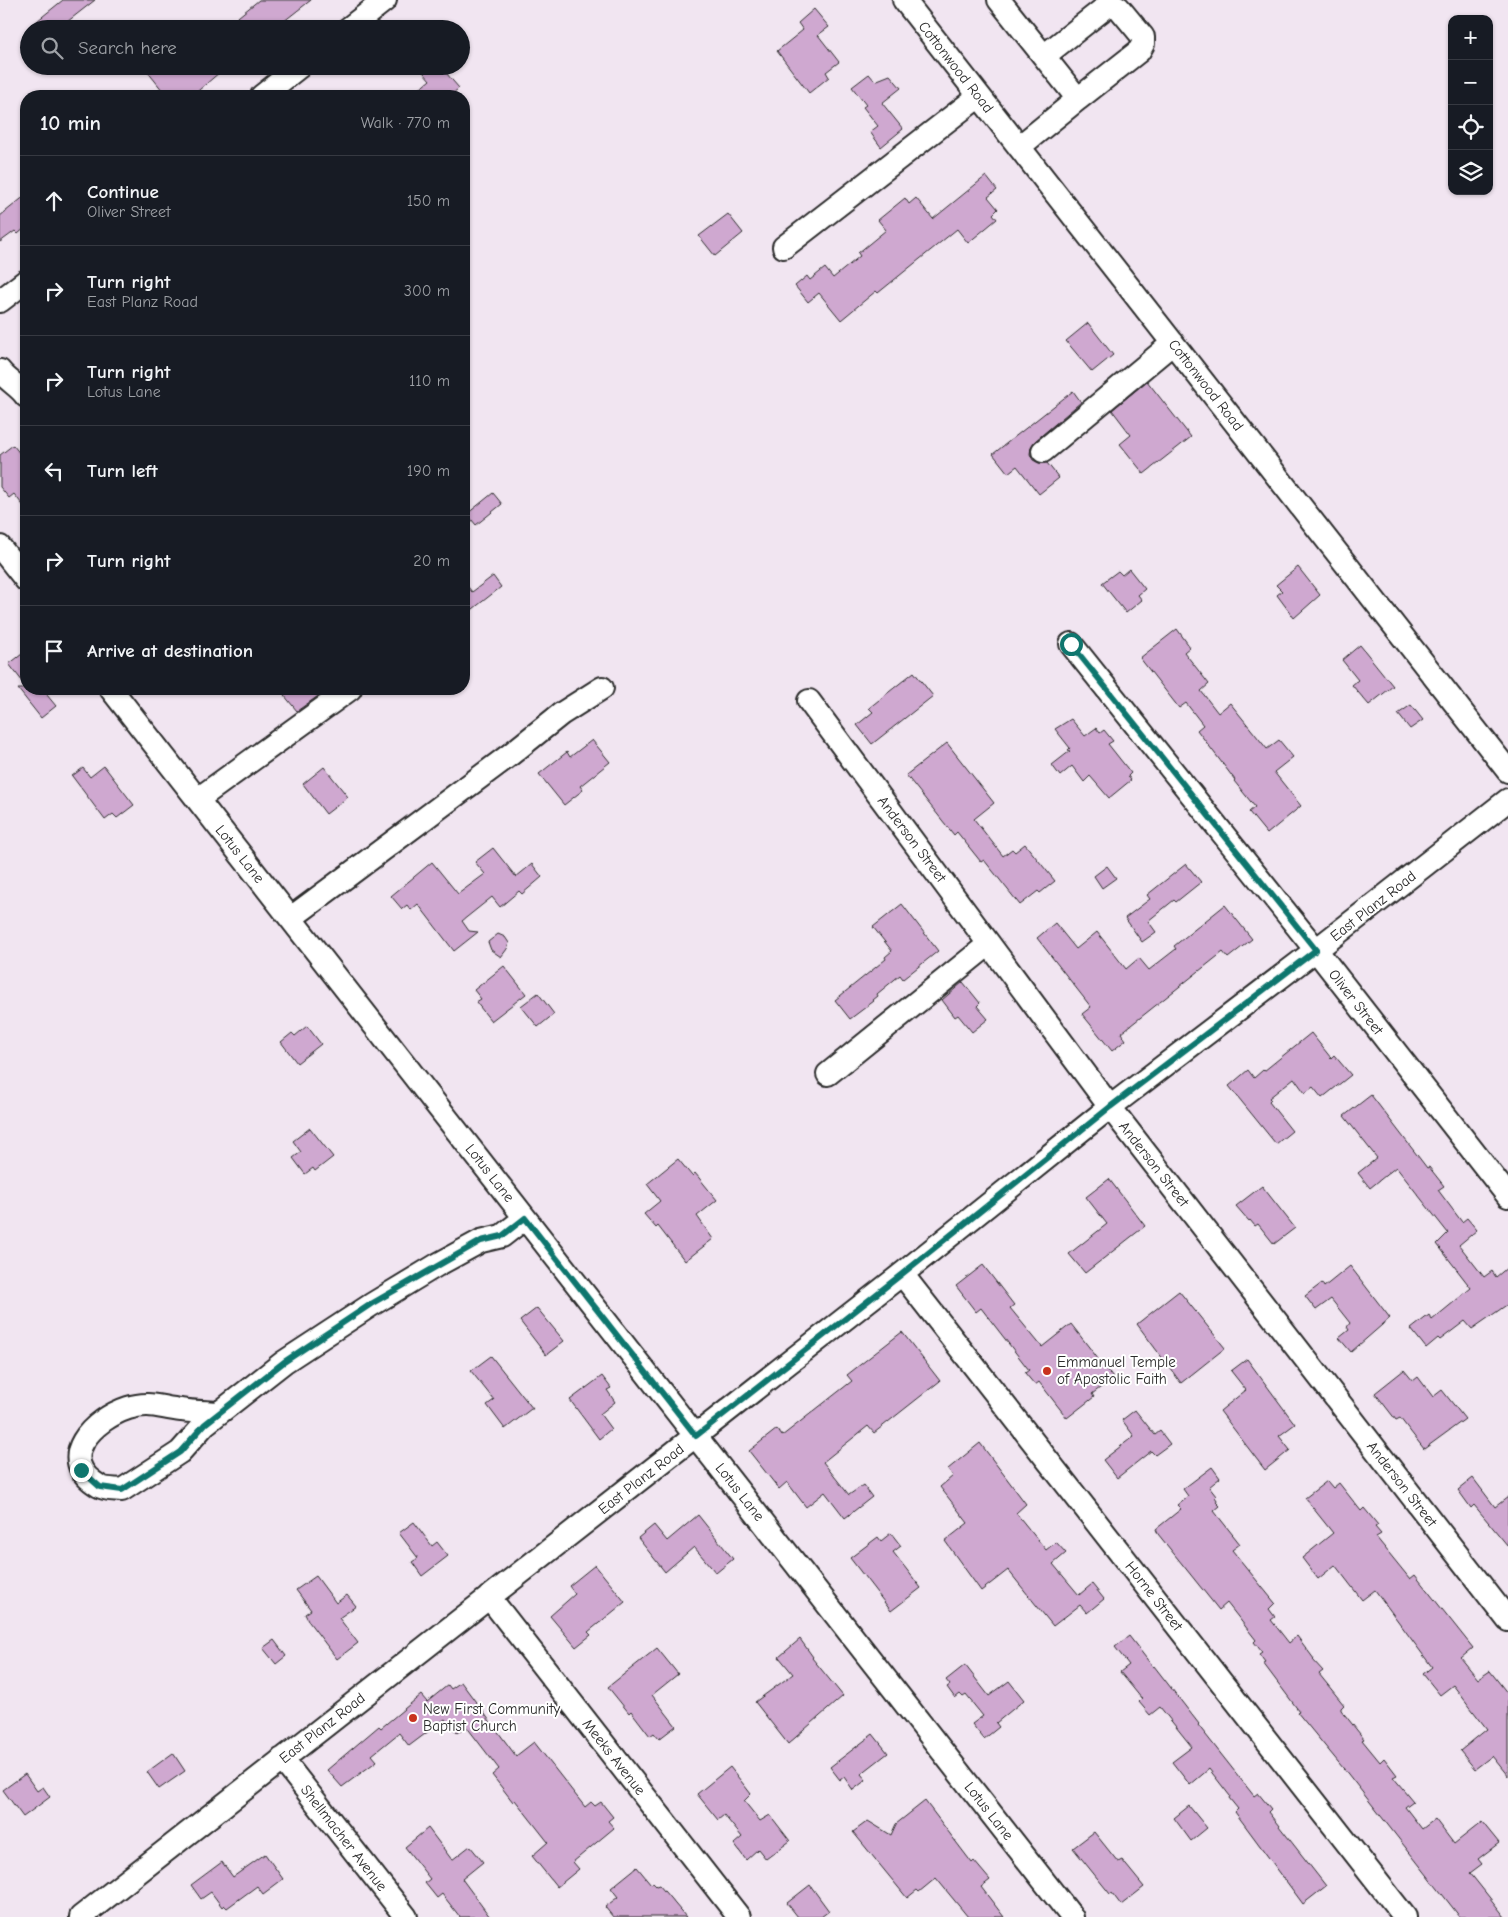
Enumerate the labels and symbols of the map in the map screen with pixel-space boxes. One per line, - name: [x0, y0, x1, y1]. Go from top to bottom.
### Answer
- street label: Cottonwood Road: [915, 18, 997, 116]
- street label: Cottonwood Road: [1165, 336, 1247, 434]
- route start: [1060, 633, 1083, 656]
- street label: Anderson Street: [874, 792, 951, 886]
- street label: Lotus Lane: [212, 821, 269, 887]
- street label: East Planz Road: [1327, 867, 1419, 945]
- street label: Oliver Street: [1325, 966, 1388, 1039]
- street label: Anderson Street: [1115, 1118, 1193, 1211]
- street label: Lotus Lane: [462, 1140, 519, 1206]
- place label: Emmanuel Temple of Apostolic Faith: [1057, 1353, 1176, 1388]
- marker: Emmanuel Temple of Apostolic Faith: [1041, 1365, 1053, 1377]
- street label: Anderson Street: [1363, 1438, 1441, 1531]
- street label: East Planz Road: [595, 1440, 687, 1518]
- route end: [70, 1459, 93, 1482]
- street label: Lotus Lane: [712, 1459, 769, 1525]
- street label: Horne Street: [1121, 1558, 1187, 1635]
- street label: East Planz Road: [276, 1689, 368, 1767]
- place label: New First Community Baptist Church: [423, 1700, 561, 1735]
- marker: New First Community Baptist Church: [407, 1712, 419, 1724]
- street label: Meeks Avenue: [579, 1715, 650, 1799]
- street label: Lotus Lane: [961, 1778, 1018, 1844]
- street label: Shellmacher Avenue: [297, 1781, 391, 1895]

